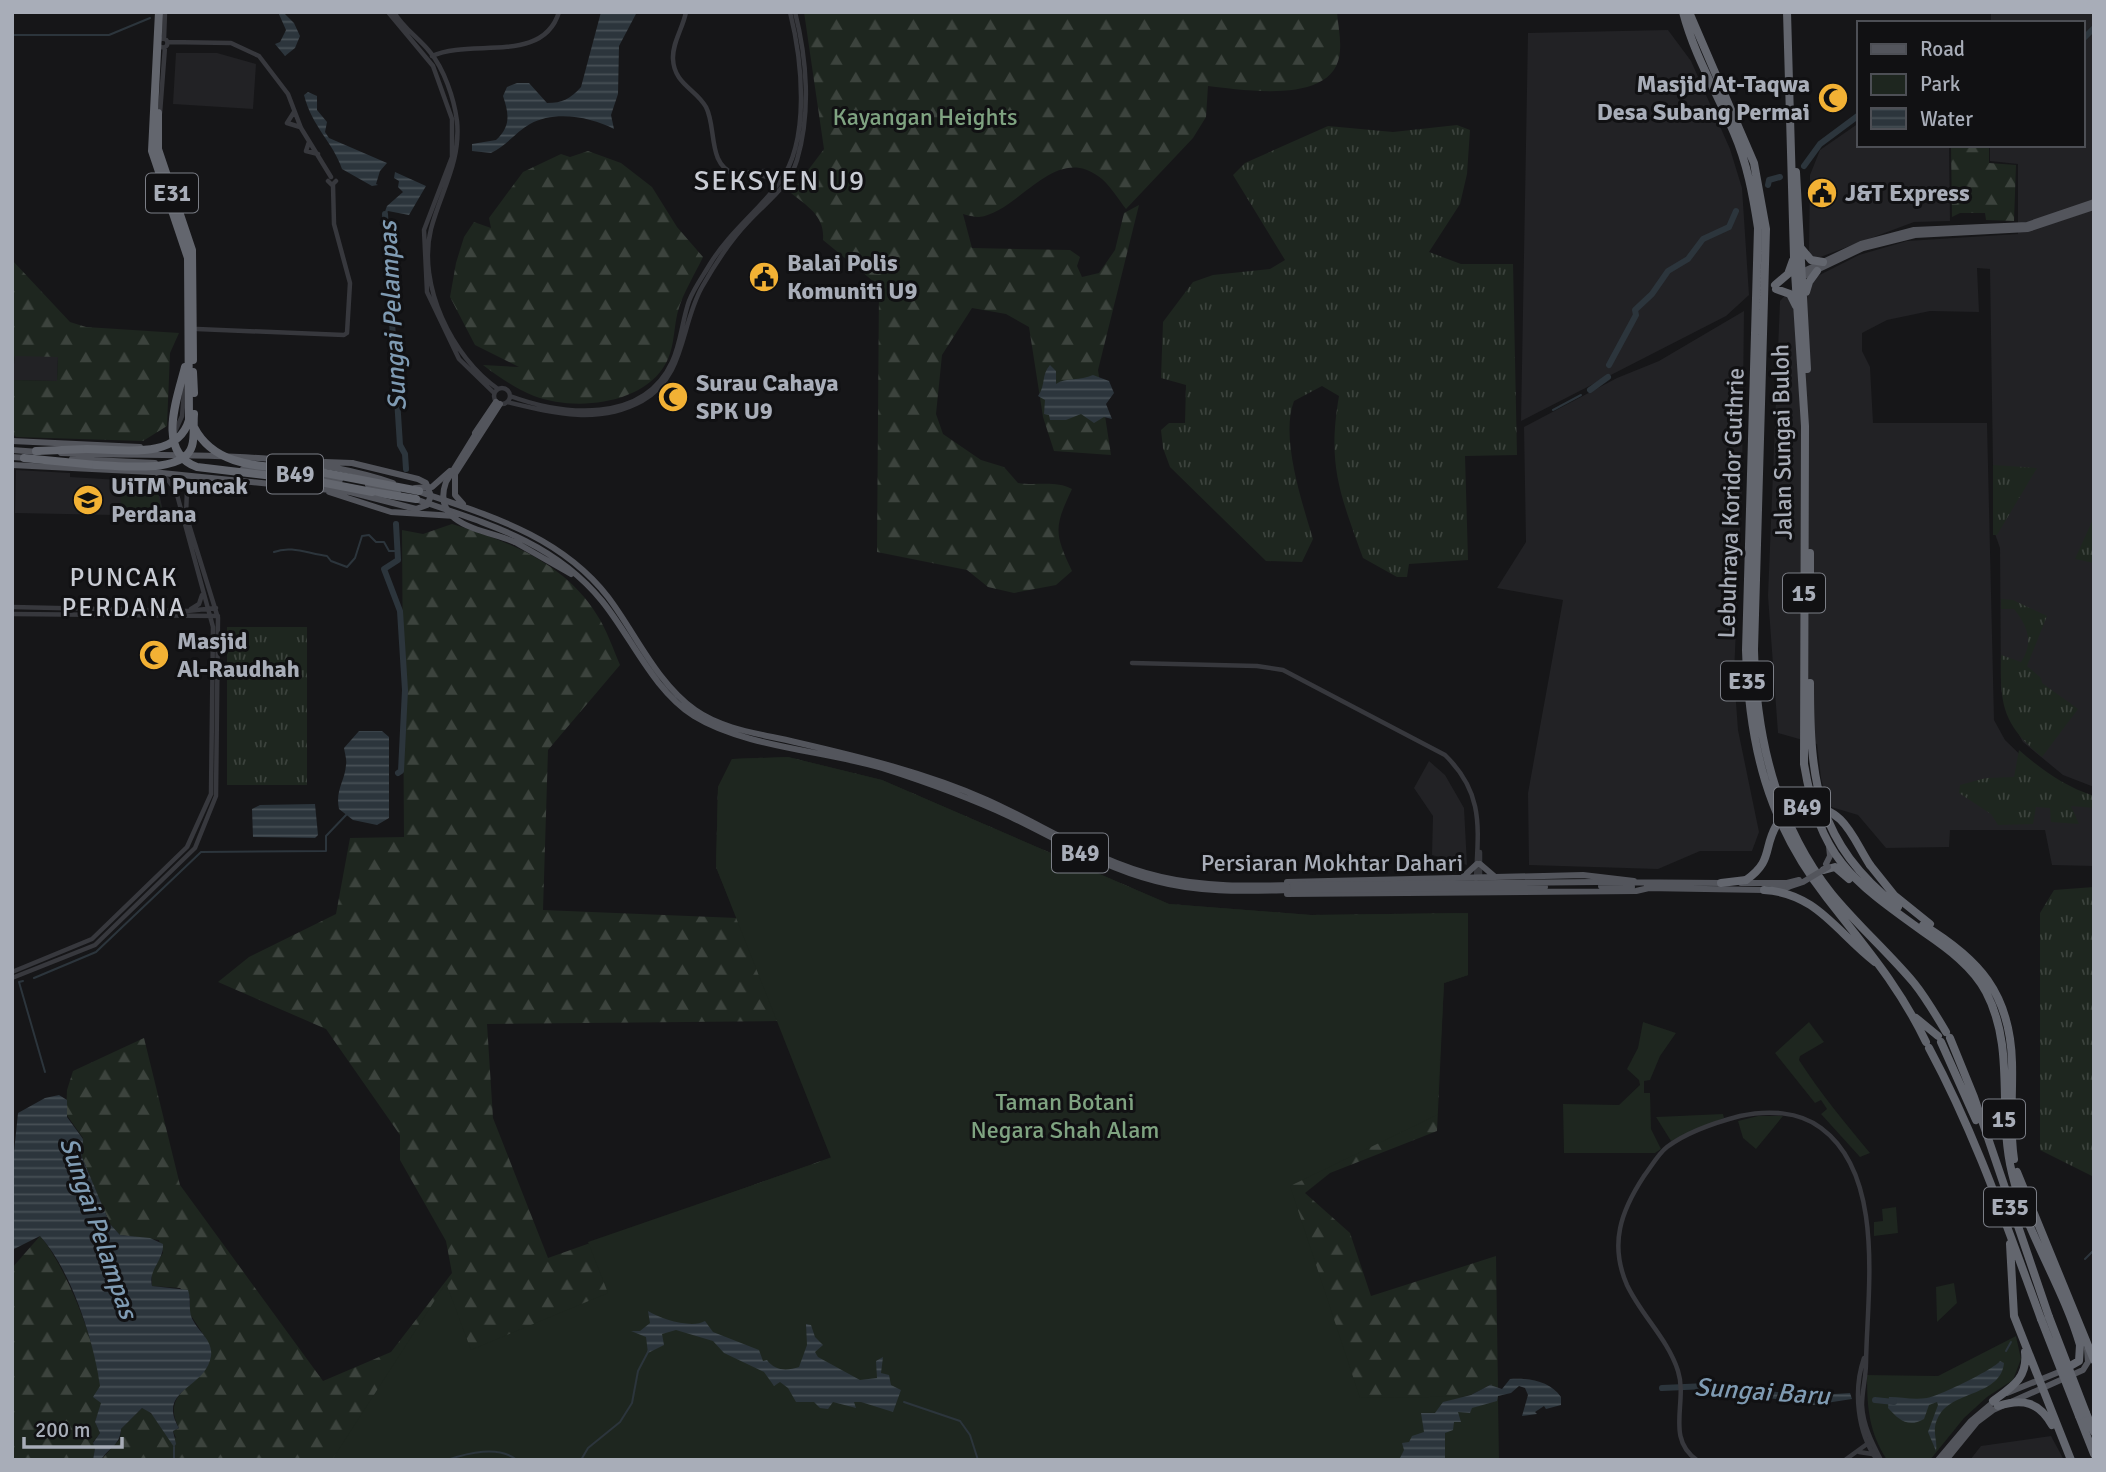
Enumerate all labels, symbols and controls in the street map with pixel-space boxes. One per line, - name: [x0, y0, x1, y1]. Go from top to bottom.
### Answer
- legend: [1857, 21, 2085, 147]
- text: Road: [1920, 36, 1965, 62]
- place label: Masjid At-Taqwa Desa Subang Permai: [1597, 69, 1810, 127]
- text: Park: [1920, 71, 1961, 97]
- mosque icon: Masjid At-Taqwa Desa Subang Permai: [1816, 81, 1850, 115]
- park label: Kayangan Heights: [833, 102, 1017, 132]
- text: Water: [1920, 106, 1973, 132]
- district label: SEKSYEN U9: [694, 164, 866, 198]
- road number: E31: [146, 174, 198, 212]
- public building icon: J&T Express: [1805, 176, 1839, 210]
- place label: J&T Express: [1845, 178, 1970, 208]
- water label: Sungai Pelampas: [372, 218, 414, 411]
- place label: Balai Polis Komuniti U9: [787, 248, 917, 306]
- public building icon: Balai Polis Komuniti U9: [747, 260, 781, 294]
- street label: Jalan Sungai Buloh: [1765, 344, 1799, 540]
- street label: Lebuhraya Koridor Guthrie: [1711, 367, 1751, 639]
- place label: Surau Cahaya SPK U9: [696, 368, 839, 426]
- mosque icon: Surau Cahaya SPK U9: [656, 380, 690, 414]
- road number: B49: [267, 454, 323, 494]
- place label: UiTM Puncak Perdana: [111, 471, 248, 529]
- school or university icon: UiTM Puncak Perdana: [71, 483, 105, 517]
- district label: PUNCAK PERDANA: [61, 562, 187, 624]
- road number: 15: [1783, 573, 1825, 612]
- place label: Masjid Al-Raudhah: [177, 626, 300, 684]
- mosque icon: Masjid Al-Raudhah: [137, 638, 171, 672]
- road number: E35: [1721, 662, 1773, 701]
- road number: B49: [1774, 788, 1830, 827]
- road number: B49: [1052, 834, 1108, 873]
- street label: Persiaran Mokhtar Dahari: [1201, 848, 1463, 878]
- park label: Taman Botani Negara Shah Alam: [970, 1087, 1160, 1145]
- road number: 15: [1983, 1100, 2025, 1138]
- water label: Sungai Pelampas: [52, 1133, 145, 1325]
- road number: E35: [1984, 1188, 2036, 1226]
- water label: Sungai Baru: [1693, 1371, 1832, 1413]
- scale bar: [24, 1406, 122, 1450]
- text: 200 m: [35, 1417, 90, 1443]

